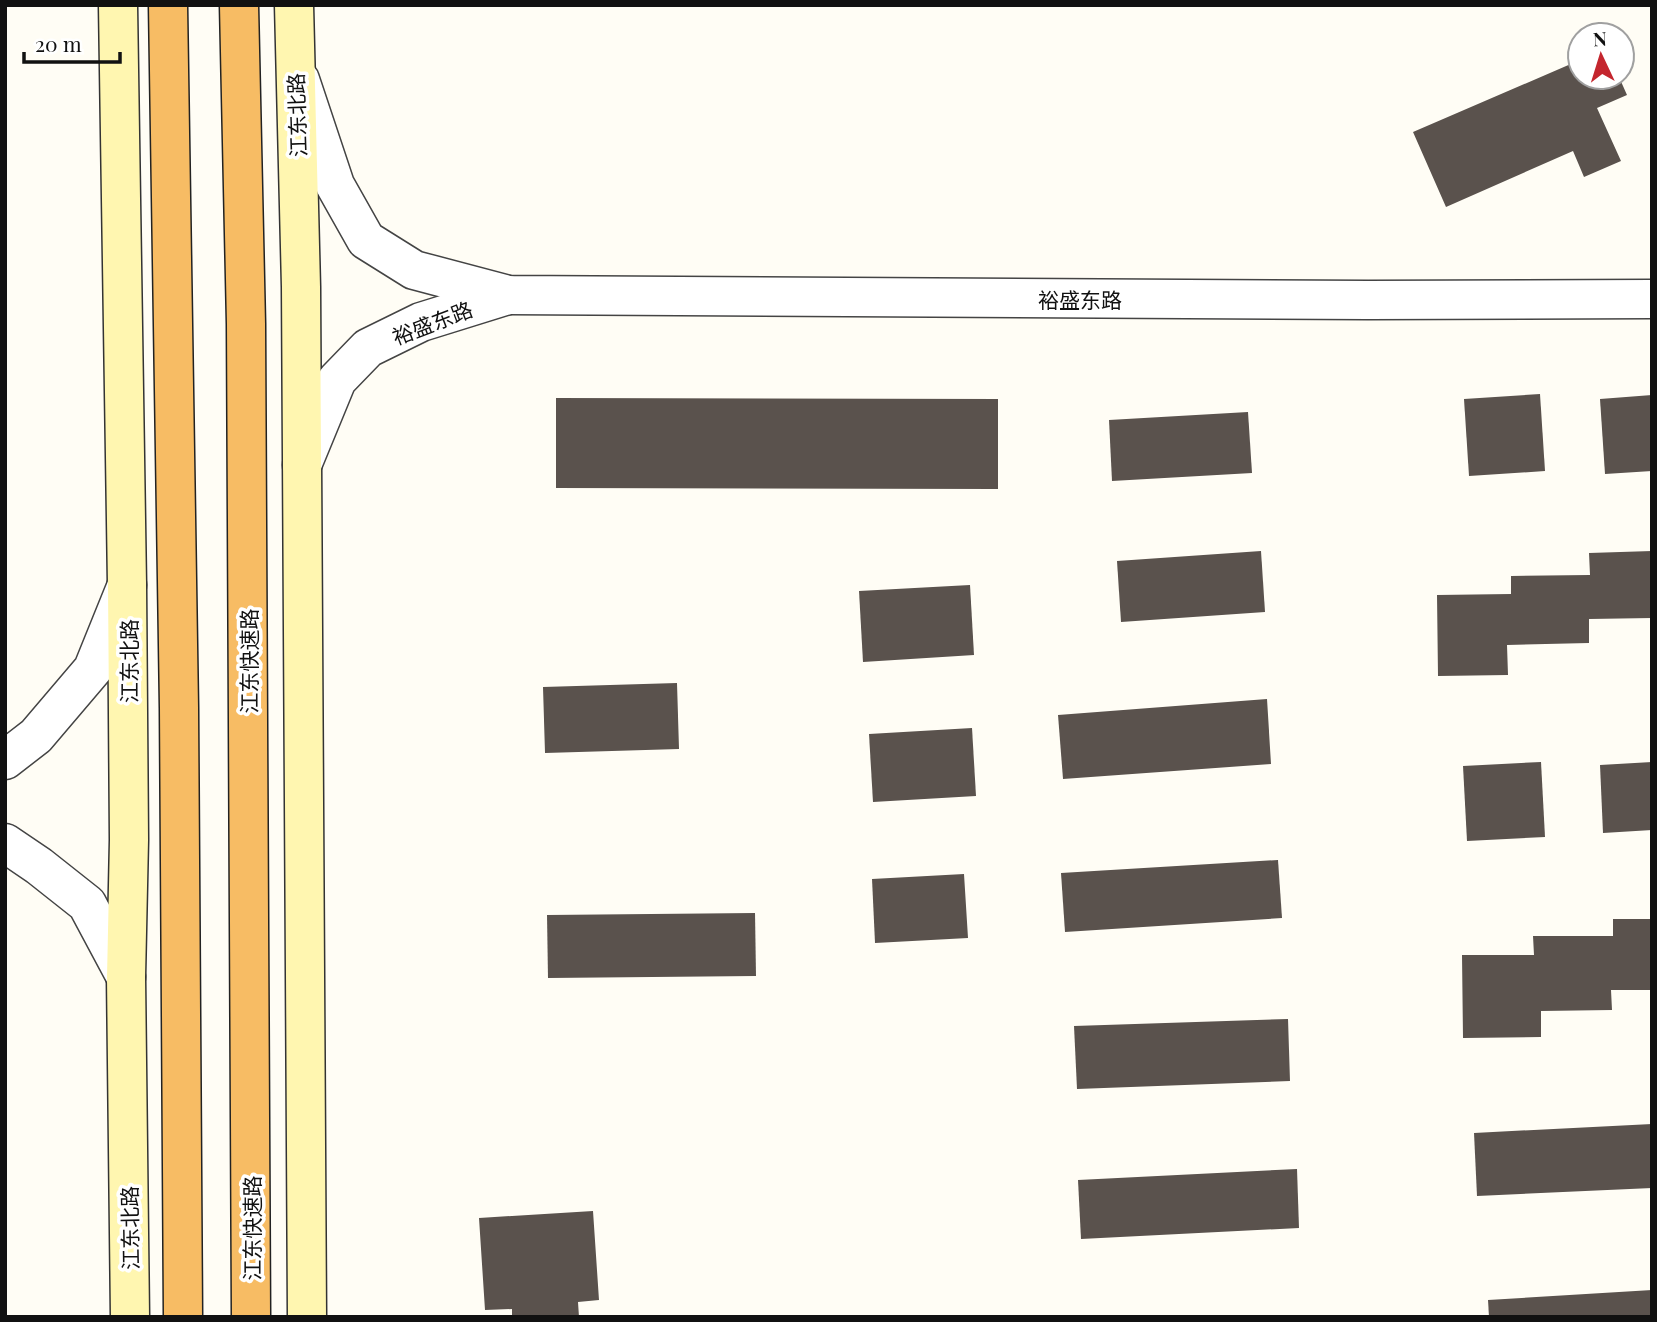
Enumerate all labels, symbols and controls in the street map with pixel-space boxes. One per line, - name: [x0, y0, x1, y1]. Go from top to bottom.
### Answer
- scale bar: [24, 21, 121, 65]
- north arrow: [1566, 21, 1636, 91]
- text: N: [1592, 25, 1608, 51]
- text: 20 m: [35, 29, 82, 57]
- street label: 江东北路: [281, 73, 311, 157]
- street label: 裕盛东路: [1038, 285, 1122, 313]
- street label: 裕盛东路: [388, 294, 476, 350]
- street label: 江东快速路: [234, 609, 262, 714]
- street label: 江东北路: [114, 619, 142, 703]
- street label: 江东快速路: [237, 1176, 265, 1281]
- street label: 江东北路: [114, 1186, 144, 1270]

